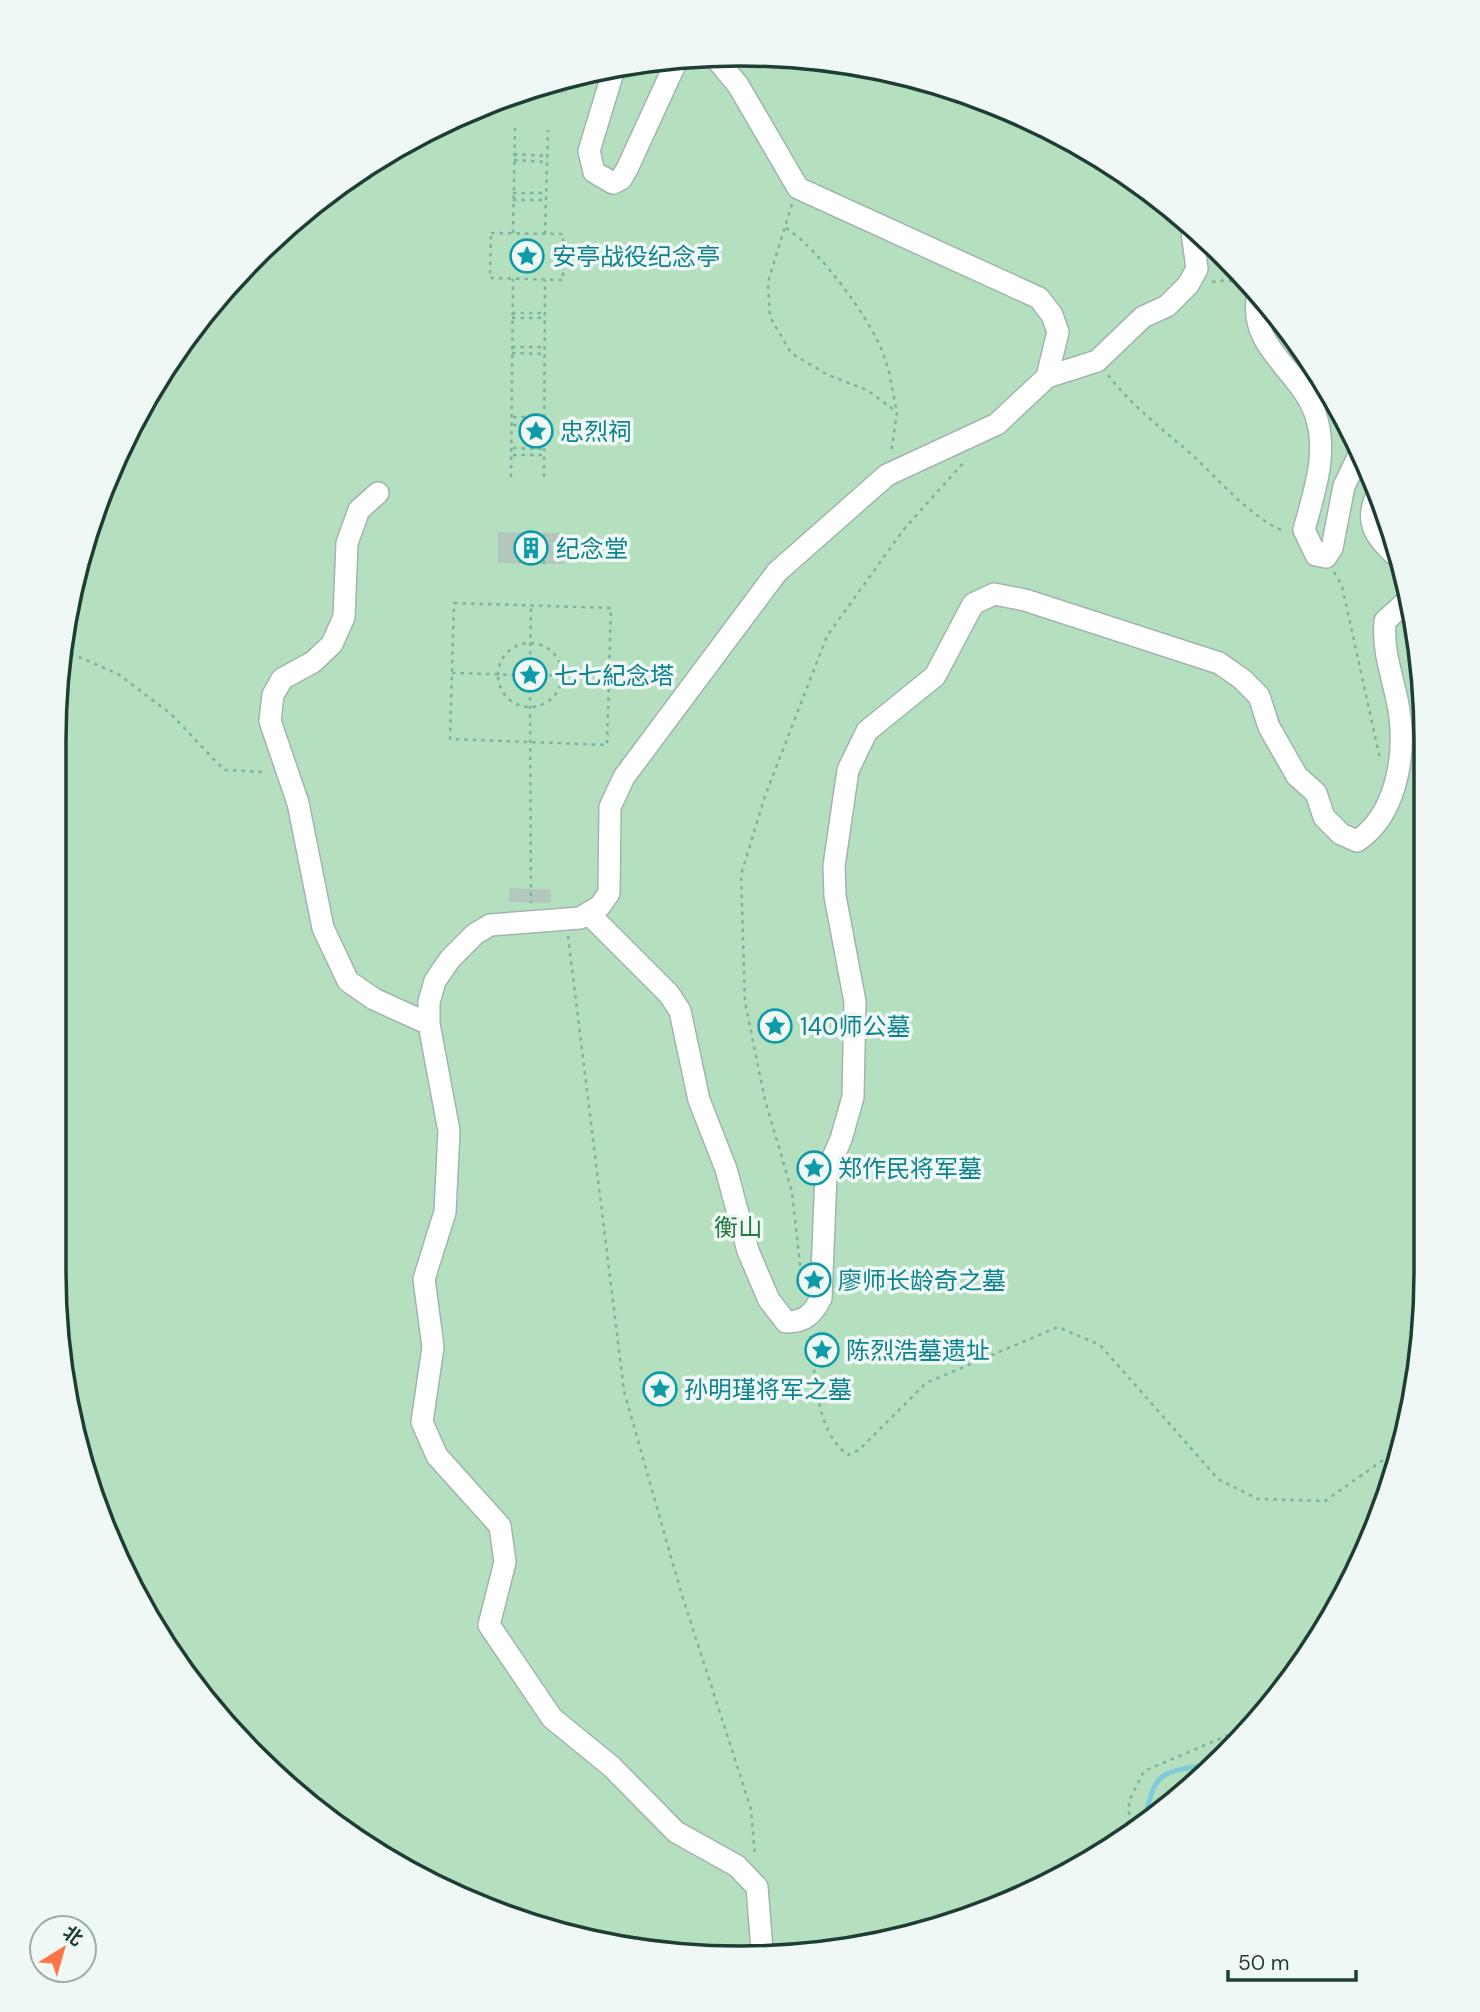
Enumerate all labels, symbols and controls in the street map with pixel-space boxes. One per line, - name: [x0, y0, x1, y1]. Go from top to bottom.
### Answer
- place icon: 安亭战役纪念亭: [508, 237, 546, 275]
- place label: 安亭战役纪念亭: [552, 241, 720, 272]
- place icon: 忠烈祠: [517, 412, 555, 450]
- place label: 忠烈祠: [560, 416, 632, 447]
- building icon: 纪念堂: [512, 529, 550, 567]
- place label: 纪念堂: [556, 533, 628, 564]
- place icon: 七七紀念塔: [511, 656, 549, 694]
- place label: 七七紀念塔: [554, 660, 674, 691]
- place icon: 140师公墓: [756, 1007, 794, 1045]
- place label: 140师公墓: [800, 1011, 910, 1042]
- place icon: 郑作民将军墓: [795, 1149, 833, 1187]
- place label: 郑作民将军墓: [838, 1153, 982, 1184]
- park label: 衡山: [714, 1212, 762, 1243]
- place icon: 廖师长龄奇之墓: [795, 1261, 833, 1299]
- place label: 廖师长龄奇之墓: [838, 1265, 1006, 1296]
- place icon: 陈烈浩墓遗址: [803, 1331, 841, 1369]
- place label: 陈烈浩墓遗址: [846, 1335, 990, 1366]
- place icon: 孙明瑾将军之墓: [641, 1370, 679, 1408]
- place label: 孙明瑾将军之墓: [684, 1374, 852, 1405]
- north arrow: [28, 1914, 98, 1984]
- text: 北: [58, 1920, 88, 1952]
- scale bar: [1228, 1938, 1356, 1982]
- text: 50 m: [1238, 1949, 1289, 1977]

